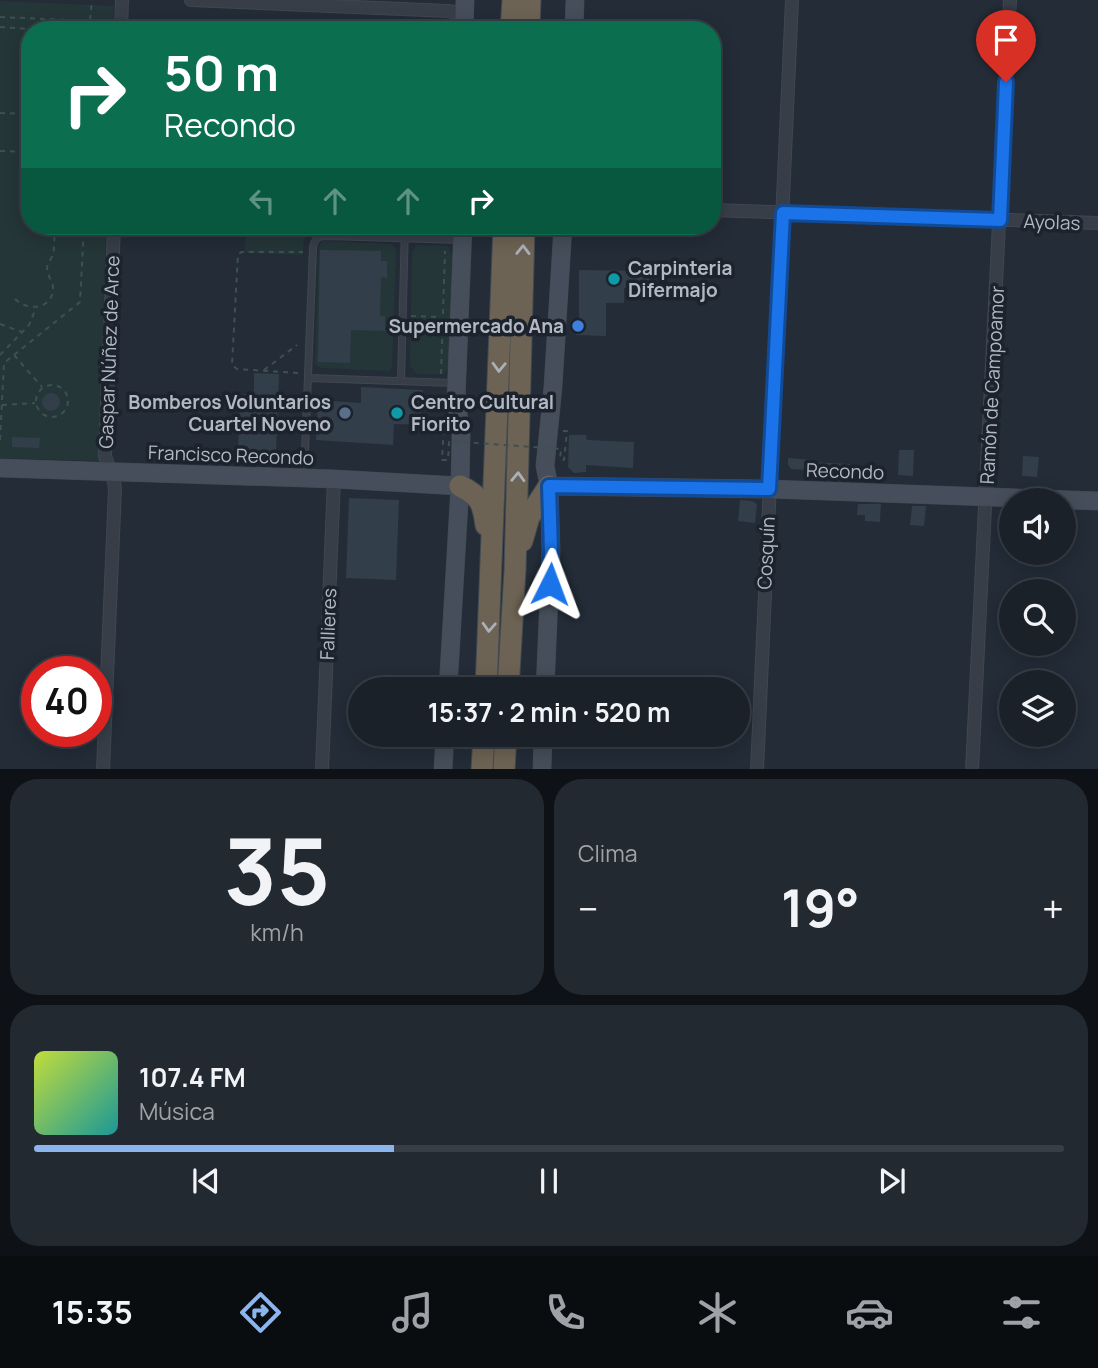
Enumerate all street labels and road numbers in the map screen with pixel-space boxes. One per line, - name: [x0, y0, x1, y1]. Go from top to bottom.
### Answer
- street label: Ayolas: [1023, 208, 1081, 236]
- street label: Gaspar Núñez de Arce: [93, 255, 125, 449]
- street label: Ramón de Campoamor: [974, 285, 1010, 485]
- street label: Francisco Recondo: [148, 439, 314, 471]
- street label: Recondo: [805, 457, 885, 485]
- street label: Cosquín: [751, 516, 781, 590]
- street label: Fallieres: [314, 588, 342, 660]

